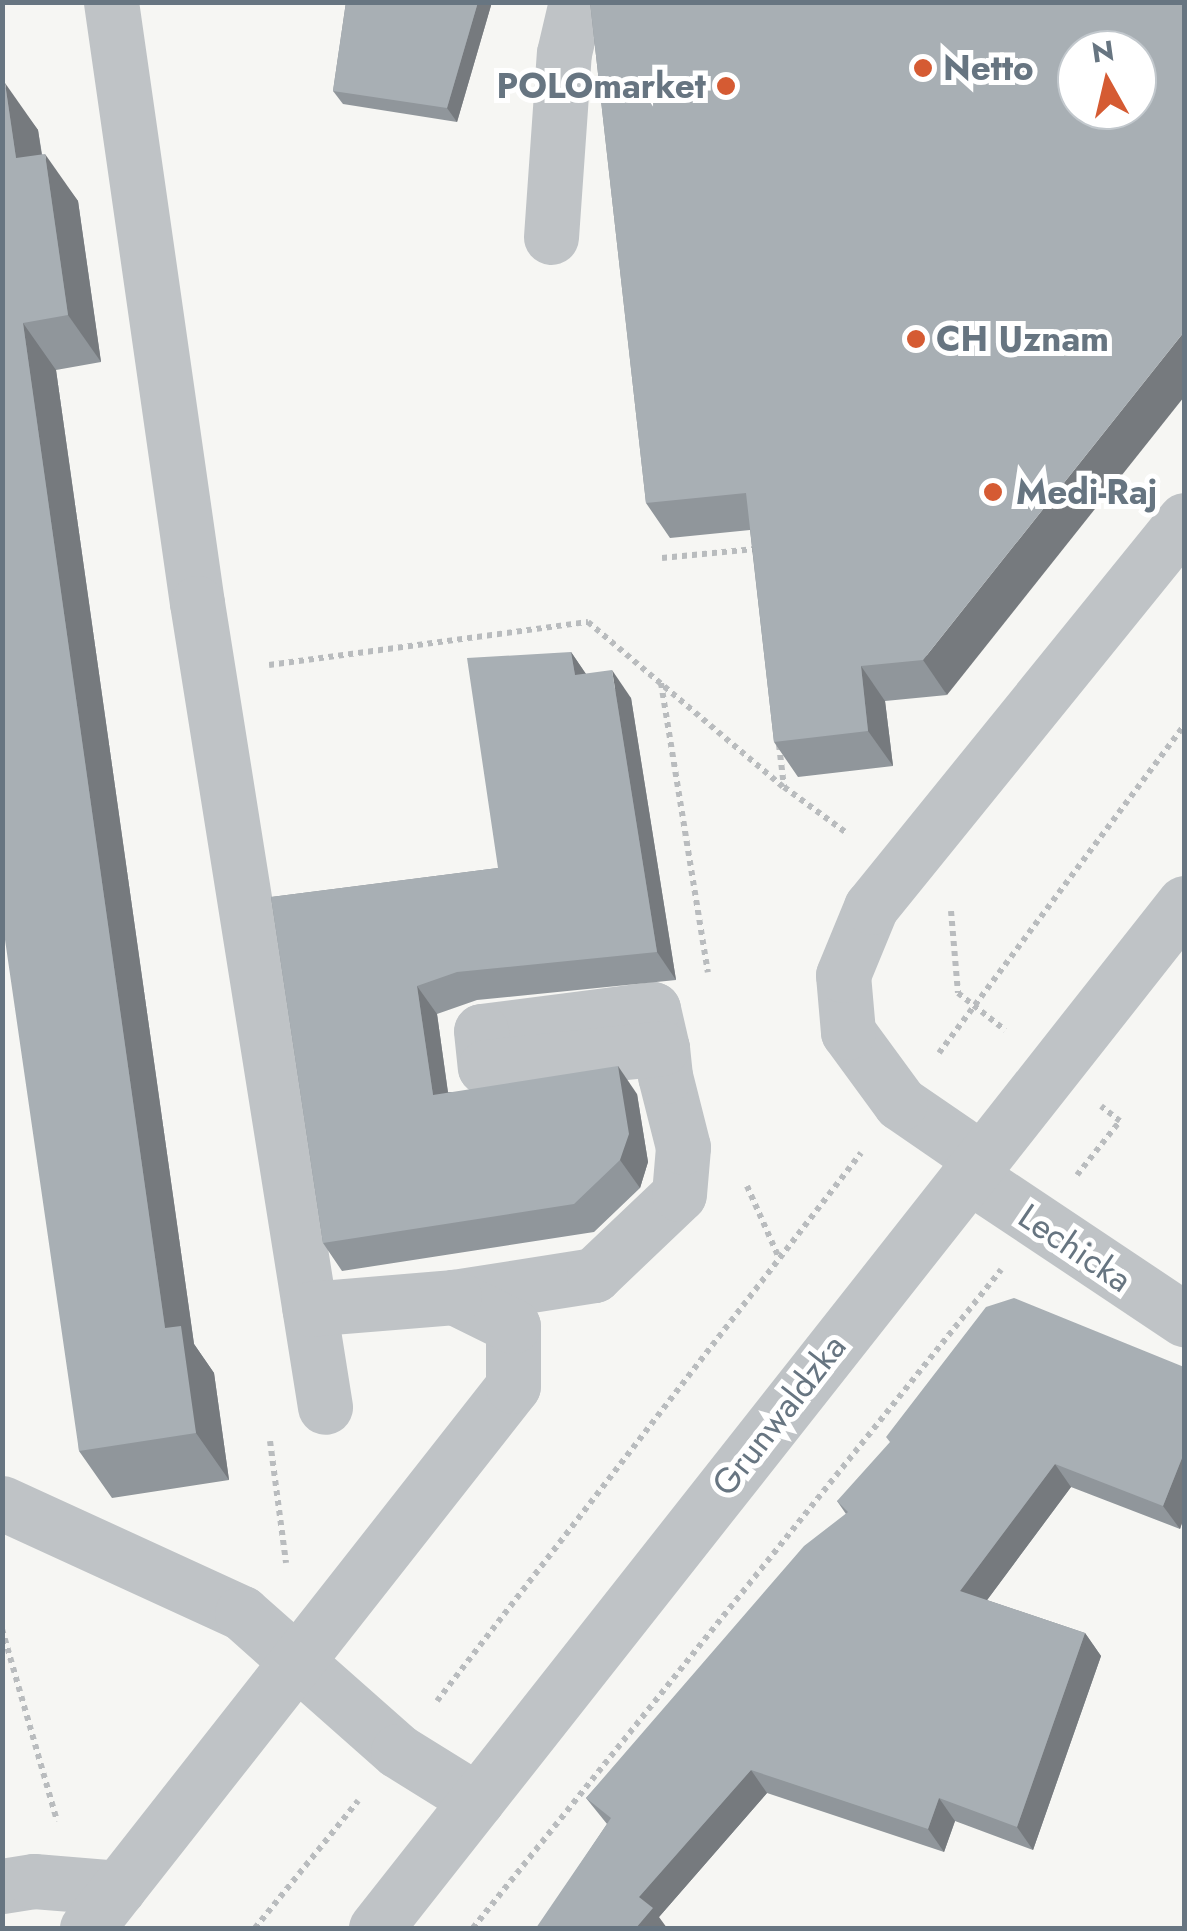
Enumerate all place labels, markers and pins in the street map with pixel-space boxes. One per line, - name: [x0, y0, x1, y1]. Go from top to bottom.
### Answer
- place label: Netto: [943, 47, 1034, 89]
- marker: Netto: [912, 57, 934, 79]
- place label: POLOmarket: [496, 65, 706, 107]
- marker: POLOmarket: [715, 75, 737, 97]
- place label: CH Uznam: [936, 318, 1109, 360]
- marker: CH Uznam: [905, 328, 927, 350]
- place label: Medi-Raj: [1016, 471, 1157, 513]
- marker: Medi-Raj: [980, 479, 1006, 505]

